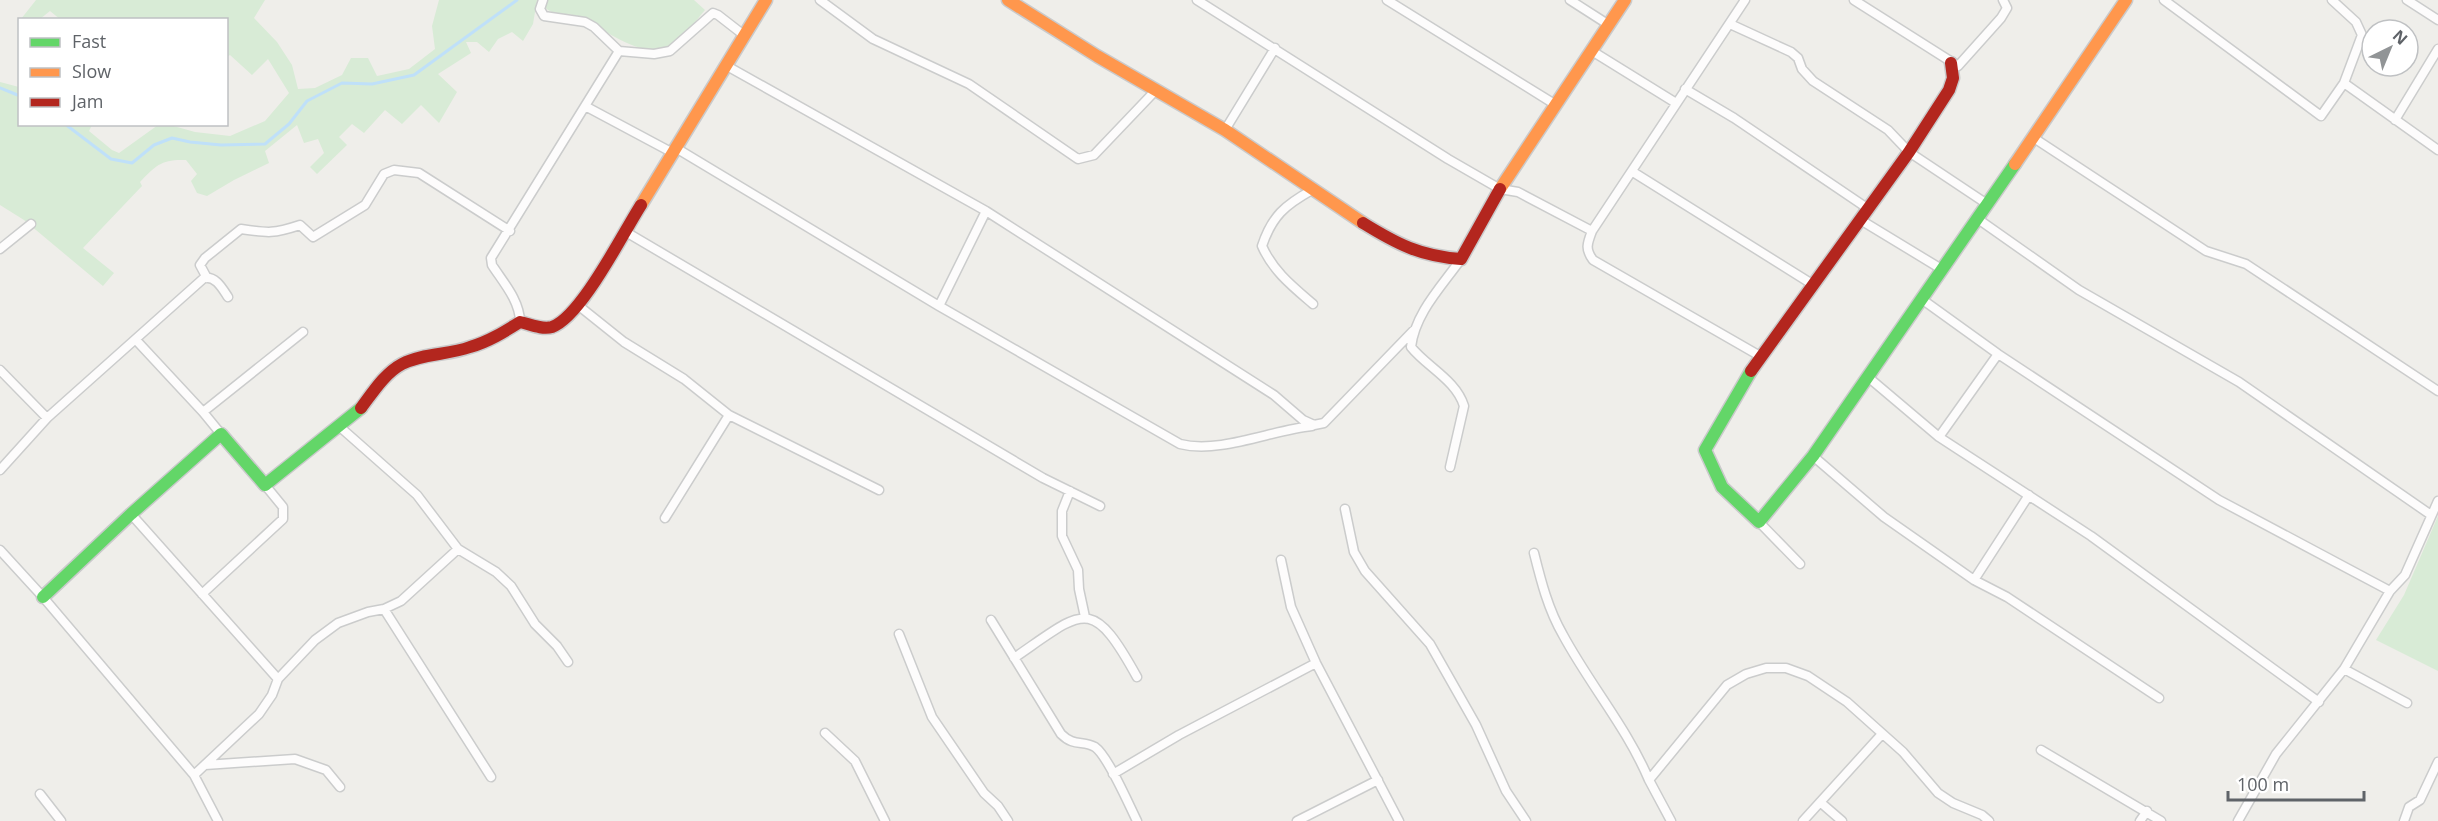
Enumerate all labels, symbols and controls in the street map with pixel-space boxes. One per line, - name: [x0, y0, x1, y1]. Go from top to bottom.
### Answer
- legend: [18, 18, 228, 126]
- north arrow: [2360, 18, 2420, 78]
- text: N: [2388, 25, 2412, 50]
- text: Fast: [72, 29, 106, 53]
- text: Slow: [72, 59, 111, 83]
- text: Jam: [70, 89, 104, 113]
- scale bar: [2228, 764, 2364, 802]
- text: 100 m: [2237, 772, 2289, 796]

